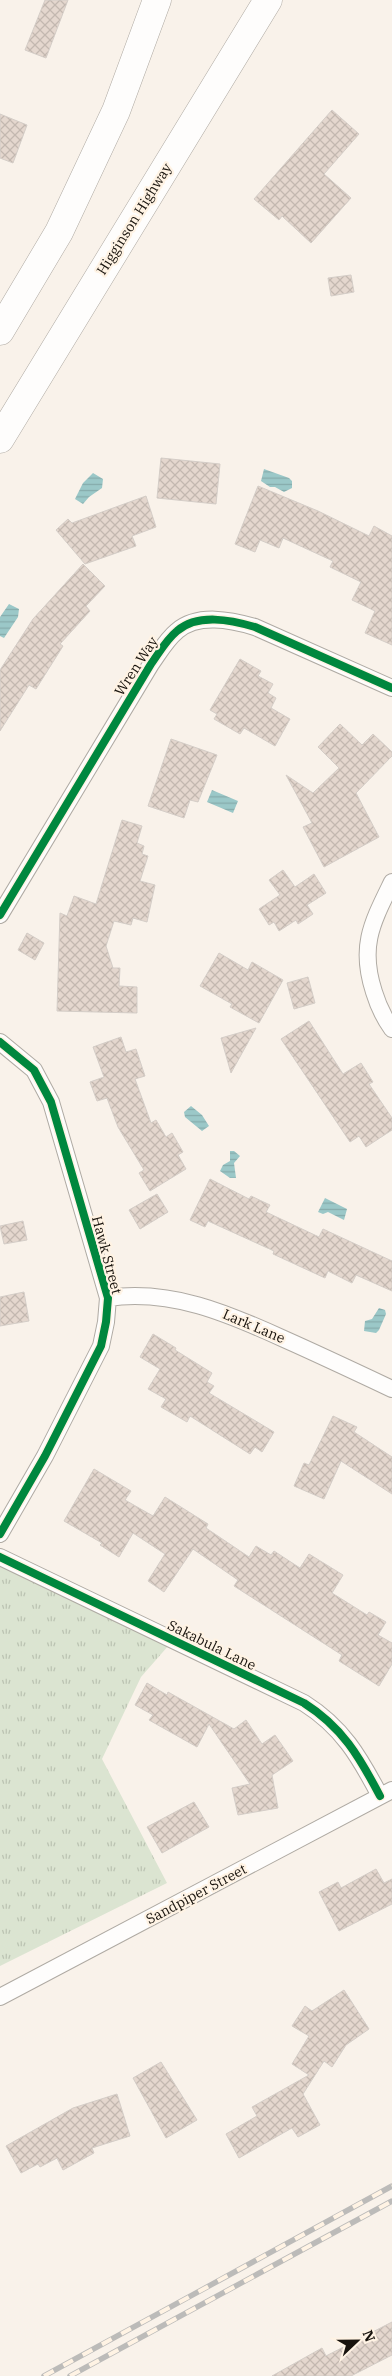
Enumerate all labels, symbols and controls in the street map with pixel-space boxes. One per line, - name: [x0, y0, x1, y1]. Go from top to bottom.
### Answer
- street label: Higginson Highway: [92, 159, 176, 278]
- street label: Wren Way: [110, 633, 162, 699]
- street label: Hawk Street: [88, 1214, 126, 1296]
- street label: Lark Lane: [220, 1305, 288, 1347]
- street label: Sakabula Lane: [165, 1616, 259, 1674]
- street label: Sandpiper Street: [143, 1860, 249, 1928]
- north arrow: [332, 2316, 382, 2366]
- text: N: [359, 2328, 379, 2345]

